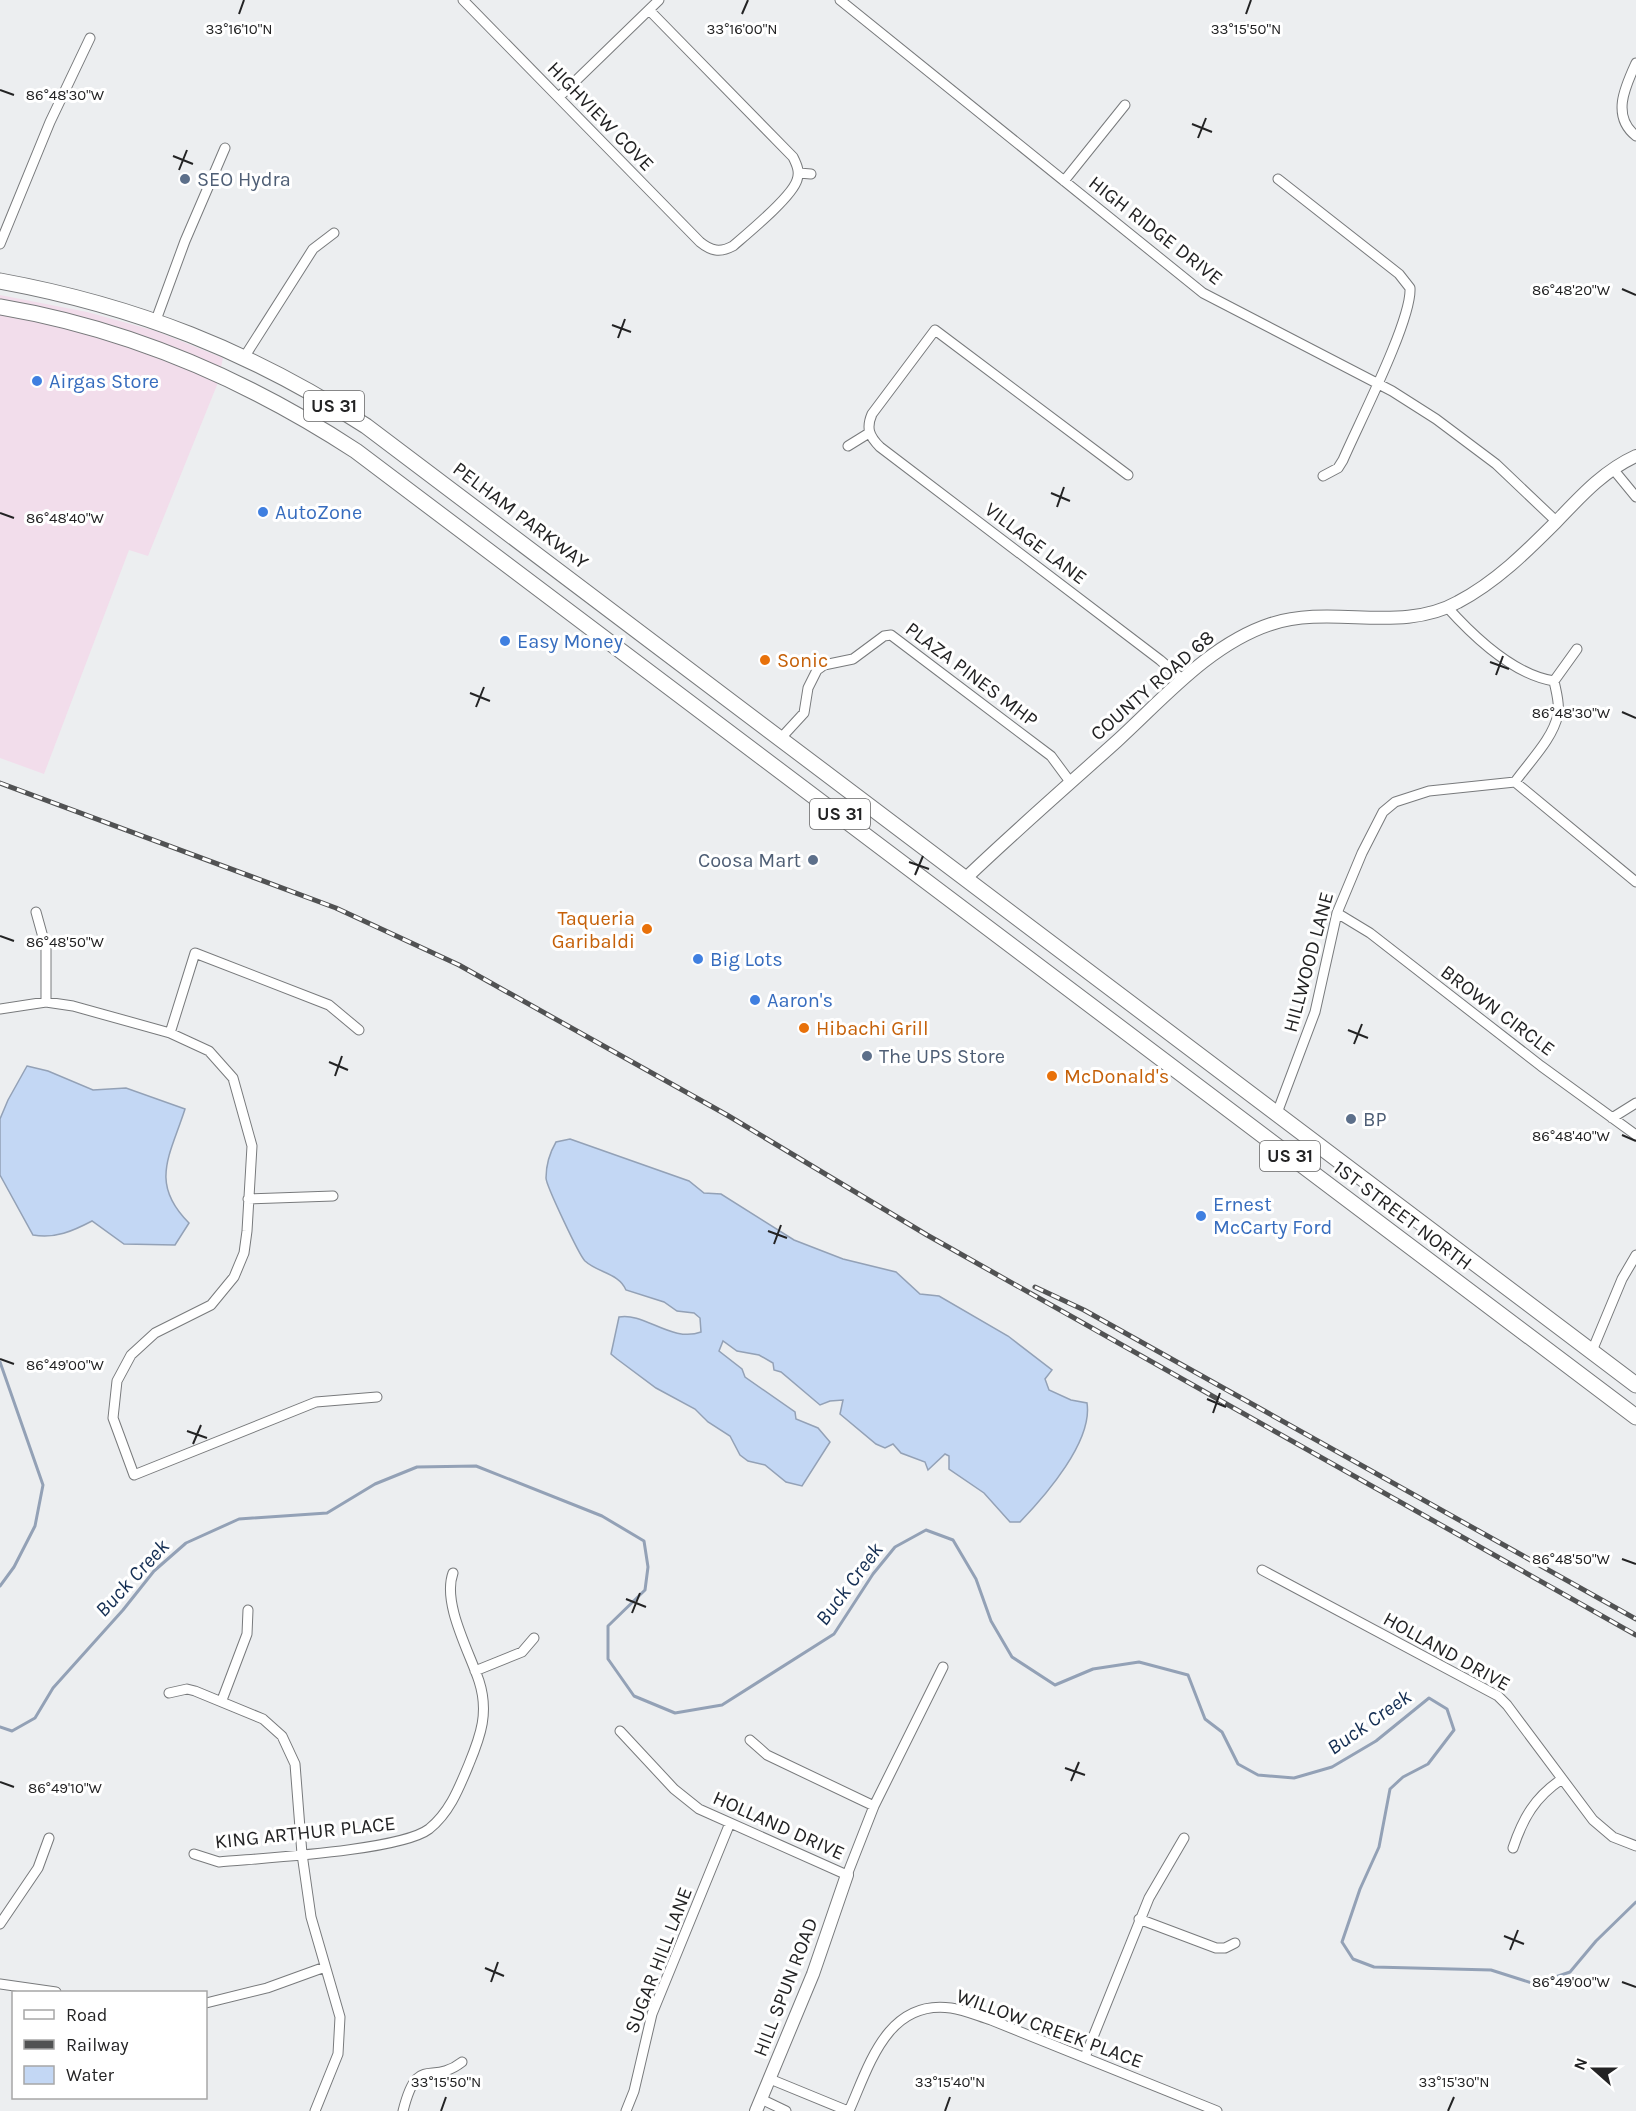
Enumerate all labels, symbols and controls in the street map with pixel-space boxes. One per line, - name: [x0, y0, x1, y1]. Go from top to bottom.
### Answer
- text: 33°16'10"N: [205, 20, 273, 38]
- text: 33°16'00"N: [706, 20, 778, 38]
- text: 33°15'50"N: [1211, 20, 1281, 38]
- street label: HIGHVIEW COVE: [543, 57, 659, 176]
- text: 86°48'30"W: [26, 86, 105, 104]
- place label: SEO Hydra: [197, 168, 291, 191]
- street label: HIGH RIDGE DRIVE: [1084, 171, 1227, 290]
- marker: SEO Hydra: [178, 172, 192, 186]
- text: 86°48'20"W: [1532, 281, 1611, 299]
- place label: Airgas Store: [49, 370, 159, 393]
- marker: Airgas Store: [30, 374, 44, 388]
- road number: US 31: [304, 391, 364, 421]
- street label: PELHAM PARKWAY: [448, 457, 593, 574]
- street label: VILLAGE LANE: [980, 498, 1091, 589]
- place label: AutoZone: [275, 501, 362, 524]
- marker: AutoZone: [256, 505, 270, 519]
- text: 86°48'40"W: [26, 509, 104, 527]
- street label: PLAZA PINES MHP: [901, 617, 1042, 732]
- street label: COUNTY ROAD 68: [1086, 626, 1219, 745]
- place label: Easy Money: [517, 630, 623, 653]
- marker: Easy Money: [498, 634, 512, 648]
- place label: Sonic: [777, 649, 828, 672]
- marker: Sonic: [758, 653, 772, 667]
- text: 86°48'30"W: [1532, 704, 1611, 722]
- road number: US 31: [810, 799, 870, 829]
- place label: Coosa Mart: [698, 849, 801, 872]
- marker: Coosa Mart: [806, 853, 820, 867]
- street label: HILLWOOD LANE: [1279, 889, 1338, 1035]
- place label: Taqueria Garibaldi: [552, 907, 635, 953]
- marker: Taqueria Garibaldi: [640, 922, 654, 936]
- text: 86°48'50"W: [26, 933, 105, 951]
- place label: Big Lots: [710, 948, 783, 971]
- marker: Big Lots: [691, 952, 705, 966]
- street label: BROWN CIRCLE: [1436, 960, 1559, 1061]
- place label: Aaron's: [767, 989, 833, 1012]
- marker: Aaron's: [748, 993, 762, 1007]
- place label: Hibachi Grill: [816, 1017, 929, 1040]
- marker: Hibachi Grill: [797, 1021, 811, 1035]
- place label: The UPS Store: [879, 1045, 1005, 1068]
- marker: The UPS Store: [860, 1049, 874, 1063]
- place label: McDonald's: [1064, 1065, 1169, 1088]
- marker: McDonald's: [1045, 1069, 1059, 1083]
- place label: BP: [1363, 1108, 1387, 1131]
- marker: BP: [1344, 1112, 1358, 1126]
- text: 86°48'40"W: [1532, 1127, 1610, 1145]
- road number: US 31: [1260, 1141, 1320, 1171]
- street label: 1ST STREET NORTH: [1329, 1156, 1476, 1275]
- place label: Ernest McCarty Ford: [1213, 1193, 1332, 1239]
- marker: Ernest McCarty Ford: [1194, 1209, 1208, 1223]
- text: 86°49'00"W: [26, 1356, 104, 1374]
- water label: Buck Creek: [90, 1534, 174, 1622]
- water label: Buck Creek: [810, 1538, 888, 1630]
- text: 86°48'50"W: [1532, 1550, 1611, 1568]
- street label: HOLLAND DRIVE: [1379, 1607, 1514, 1696]
- water label: Buck Creek: [1322, 1684, 1416, 1760]
- text: 86°49'10"W: [28, 1779, 103, 1797]
- street label: HOLLAND DRIVE: [709, 1786, 848, 1865]
- street label: KING ARTHUR PLACE: [214, 1812, 397, 1853]
- street label: SUGAR HILL LANE: [620, 1884, 697, 2037]
- street label: HILL SPUN ROAD: [748, 1914, 823, 2060]
- text: 86°49'00"W: [1532, 1973, 1610, 1991]
- street label: WILLOW CREEK PLACE: [953, 1984, 1146, 2073]
- legend: [12, 1991, 207, 2099]
- text: Road: [66, 2004, 107, 2026]
- text: Railway: [66, 2034, 129, 2056]
- north arrow: [1564, 2039, 1624, 2099]
- text: N: [1570, 2055, 1591, 2073]
- text: Water: [66, 2064, 114, 2086]
- text: 33°15'50"N: [411, 2073, 481, 2091]
- text: 33°15'40"N: [915, 2073, 985, 2091]
- text: 33°15'30"N: [1419, 2073, 1489, 2091]

